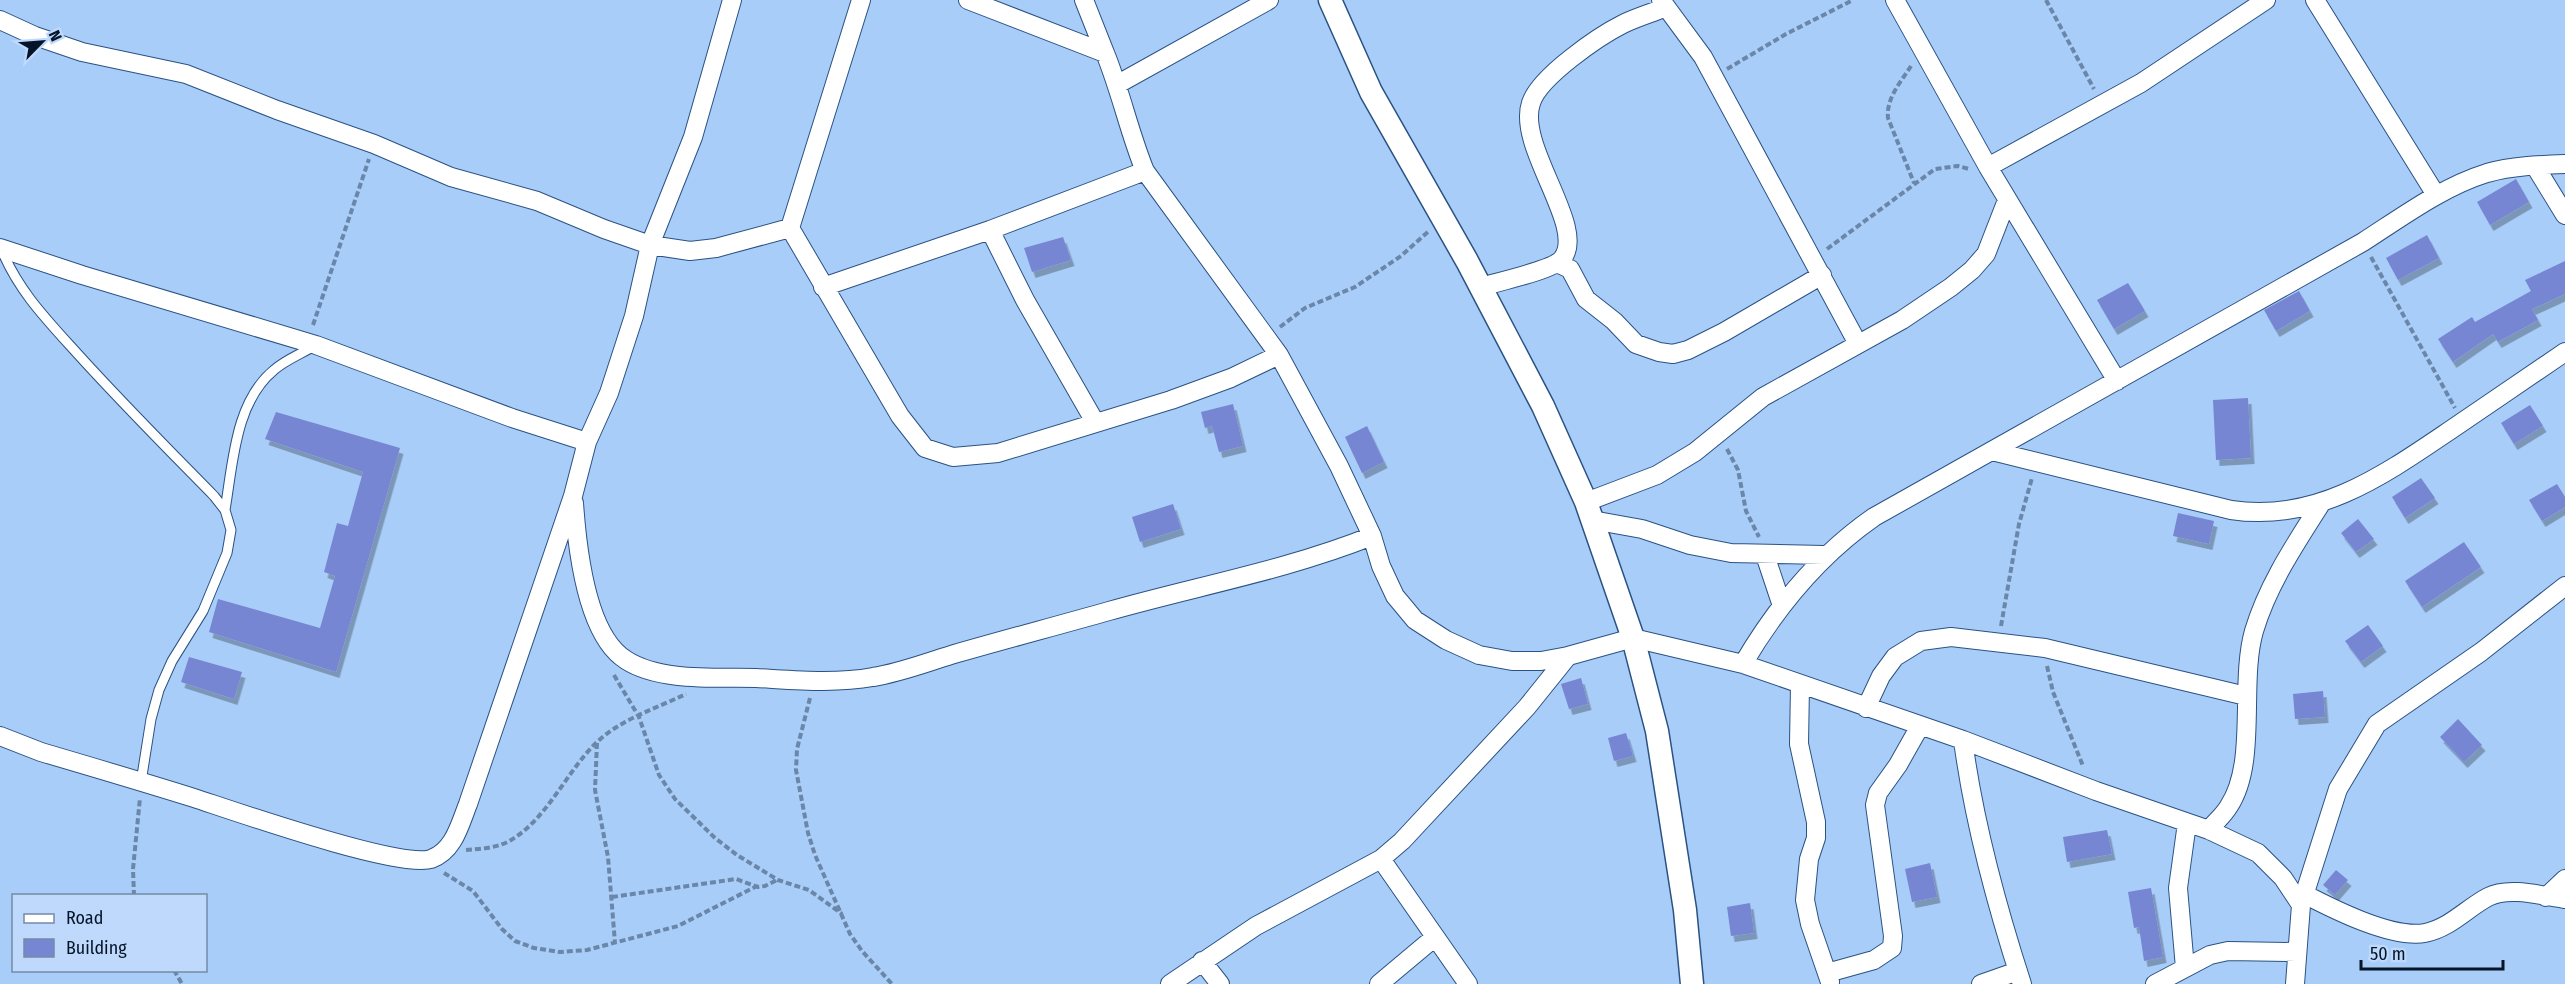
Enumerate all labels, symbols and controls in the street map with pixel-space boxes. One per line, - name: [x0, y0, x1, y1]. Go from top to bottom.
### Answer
- north arrow: [12, 12, 72, 72]
- text: N: [45, 28, 66, 44]
- legend: [12, 894, 207, 972]
- text: Road: [66, 907, 103, 929]
- scale bar: [2361, 933, 2504, 971]
- text: Building: [66, 937, 127, 959]
- text: 50 m: [2370, 943, 2406, 965]

